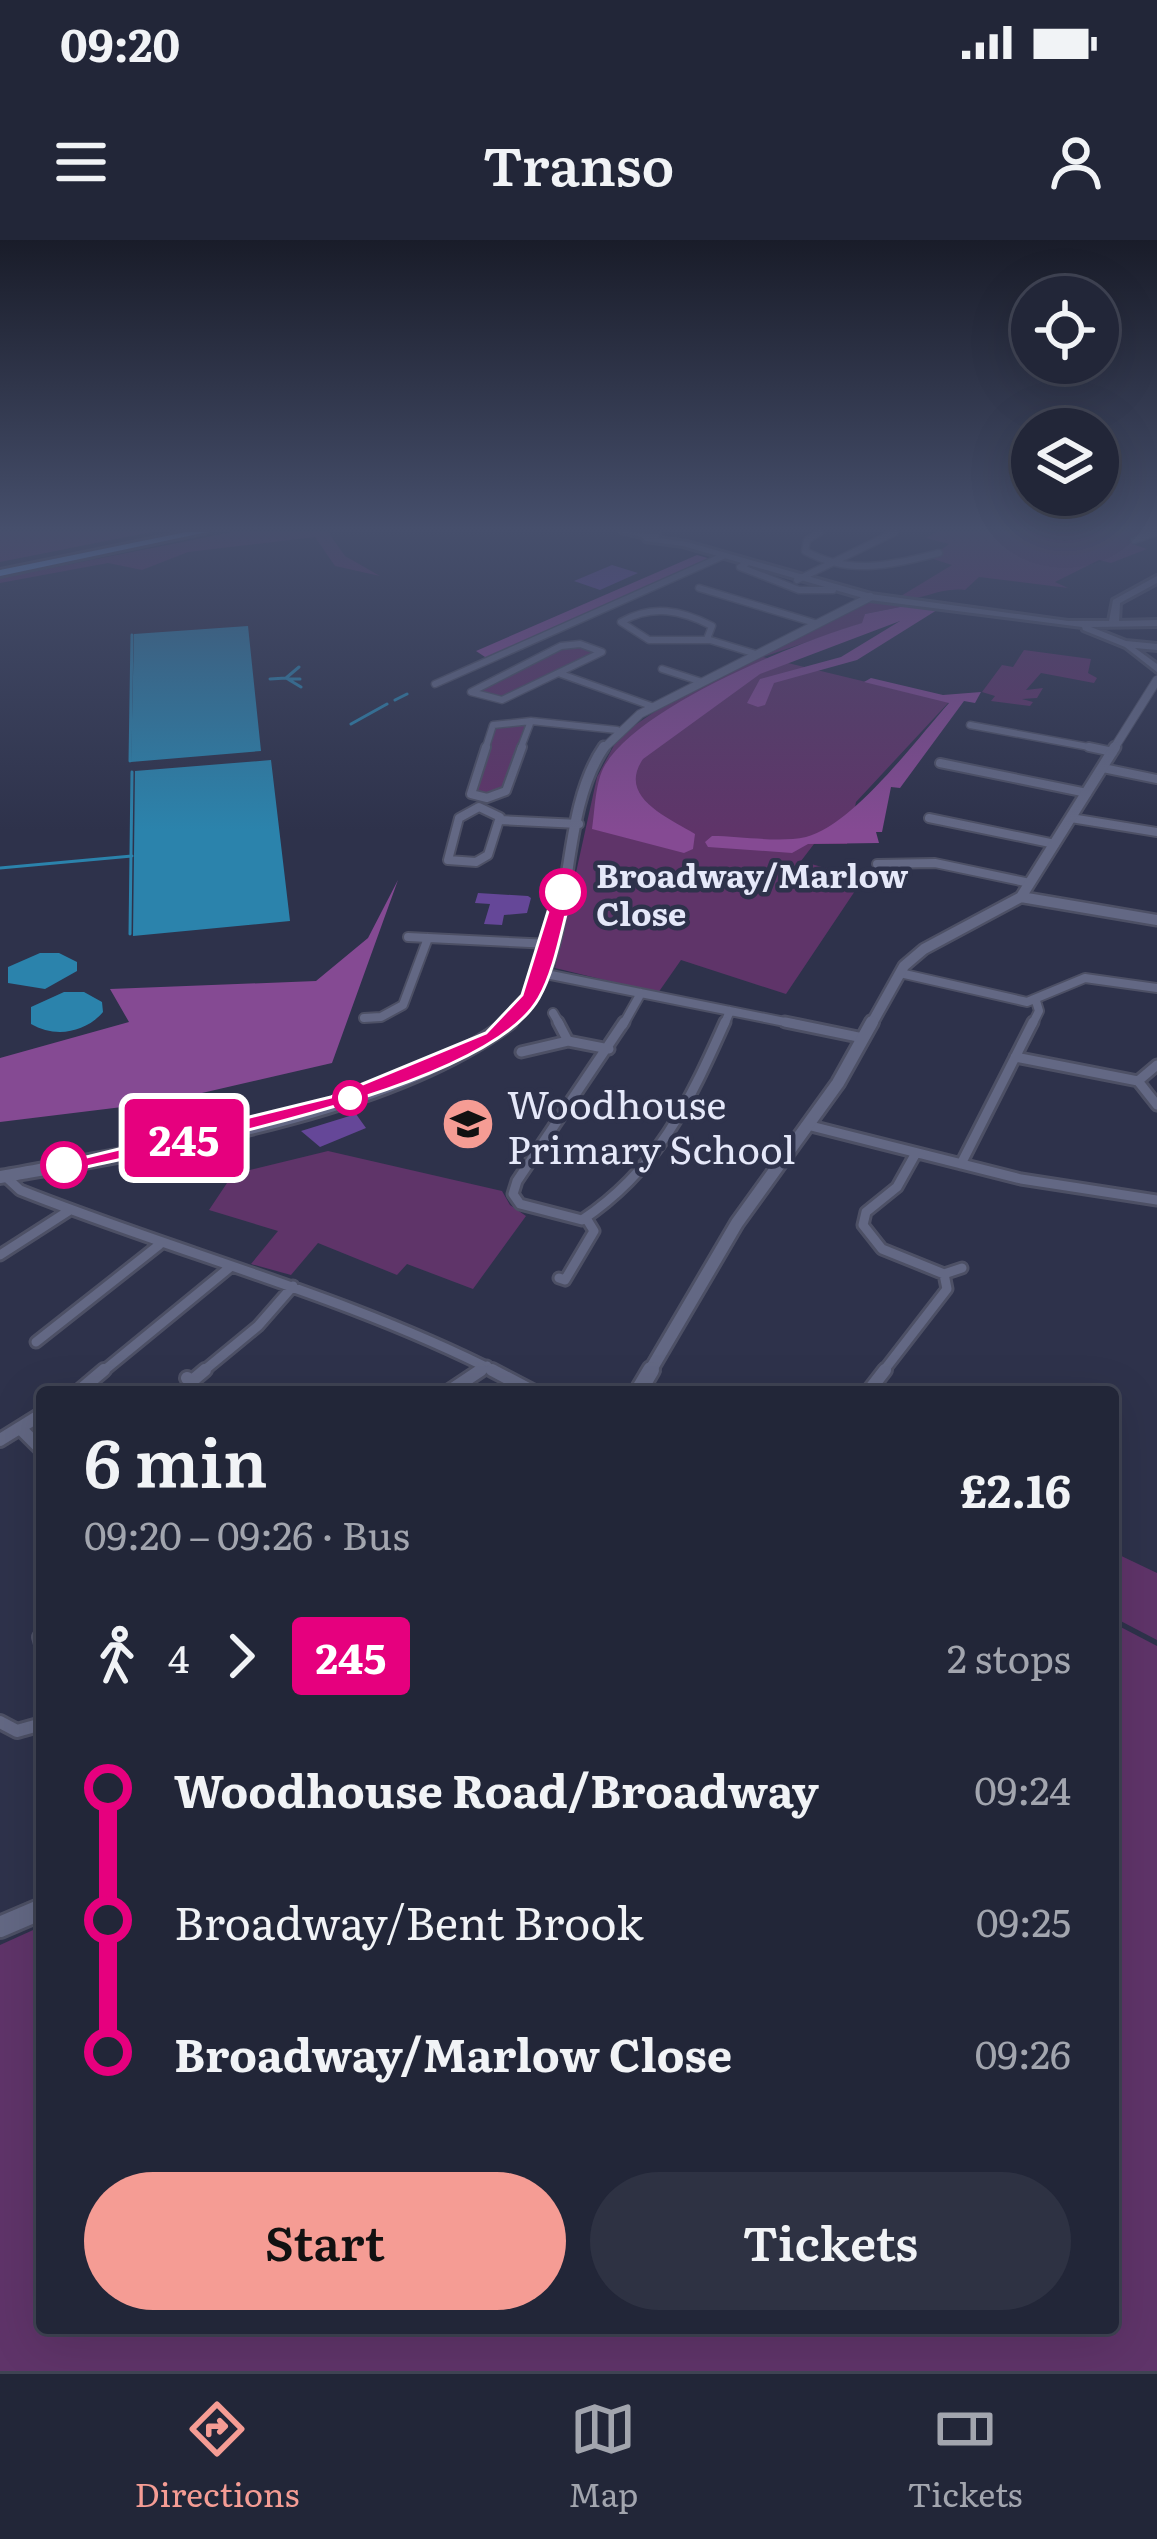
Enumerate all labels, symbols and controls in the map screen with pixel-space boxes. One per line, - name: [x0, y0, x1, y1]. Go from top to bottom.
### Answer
- text: 09:20: [60, 9, 180, 76]
- text: Transo: [483, 122, 674, 203]
- icon: menu: [48, 129, 114, 195]
- icon: person: [1043, 129, 1109, 195]
- map controls: [1011, 276, 1119, 516]
- button: locate: [1011, 276, 1119, 384]
- button: layers: [1011, 408, 1119, 516]
- place label: Broadway/Marlow Close: [596, 849, 909, 936]
- marker: Broadway/Marlow Close: [541, 870, 585, 914]
- place label: Woodhouse Primary School: [507, 1073, 795, 1176]
- unlabelled marker: [334, 1082, 366, 1114]
- school or university icon: Woodhouse Primary School: [440, 1096, 496, 1152]
- line badge: 245: [115, 1099, 253, 1177]
- text: 245: [149, 1107, 219, 1169]
- unlabelled marker: [42, 1143, 86, 1187]
- text: 6 min: [84, 1410, 268, 1508]
- text: £2.16: [960, 1455, 1071, 1522]
- text: 09:20 – 09:26 · Bus: [84, 1504, 410, 1562]
- icon: walk: [84, 1623, 150, 1689]
- icon: forward: [208, 1623, 274, 1689]
- text: 245: [316, 1625, 386, 1687]
- text: 4: [168, 1627, 190, 1685]
- text: 2 stops: [947, 1627, 1071, 1685]
- text: Woodhouse Road/Broadway: [174, 1755, 819, 1822]
- text: 09:24: [974, 1759, 1071, 1817]
- text: Broadway/Bent Brook: [174, 1887, 643, 1954]
- text: 09:25: [976, 1891, 1071, 1949]
- text: Broadway/Marlow Close: [174, 2019, 732, 2086]
- text: 09:26: [975, 2023, 1071, 2081]
- button: Start: [84, 2172, 566, 2310]
- button: Tickets: [590, 2172, 1071, 2310]
- tab: Directions: [134, 2396, 299, 2517]
- tab: Map: [568, 2396, 638, 2517]
- tab: Tickets: [907, 2396, 1023, 2517]

